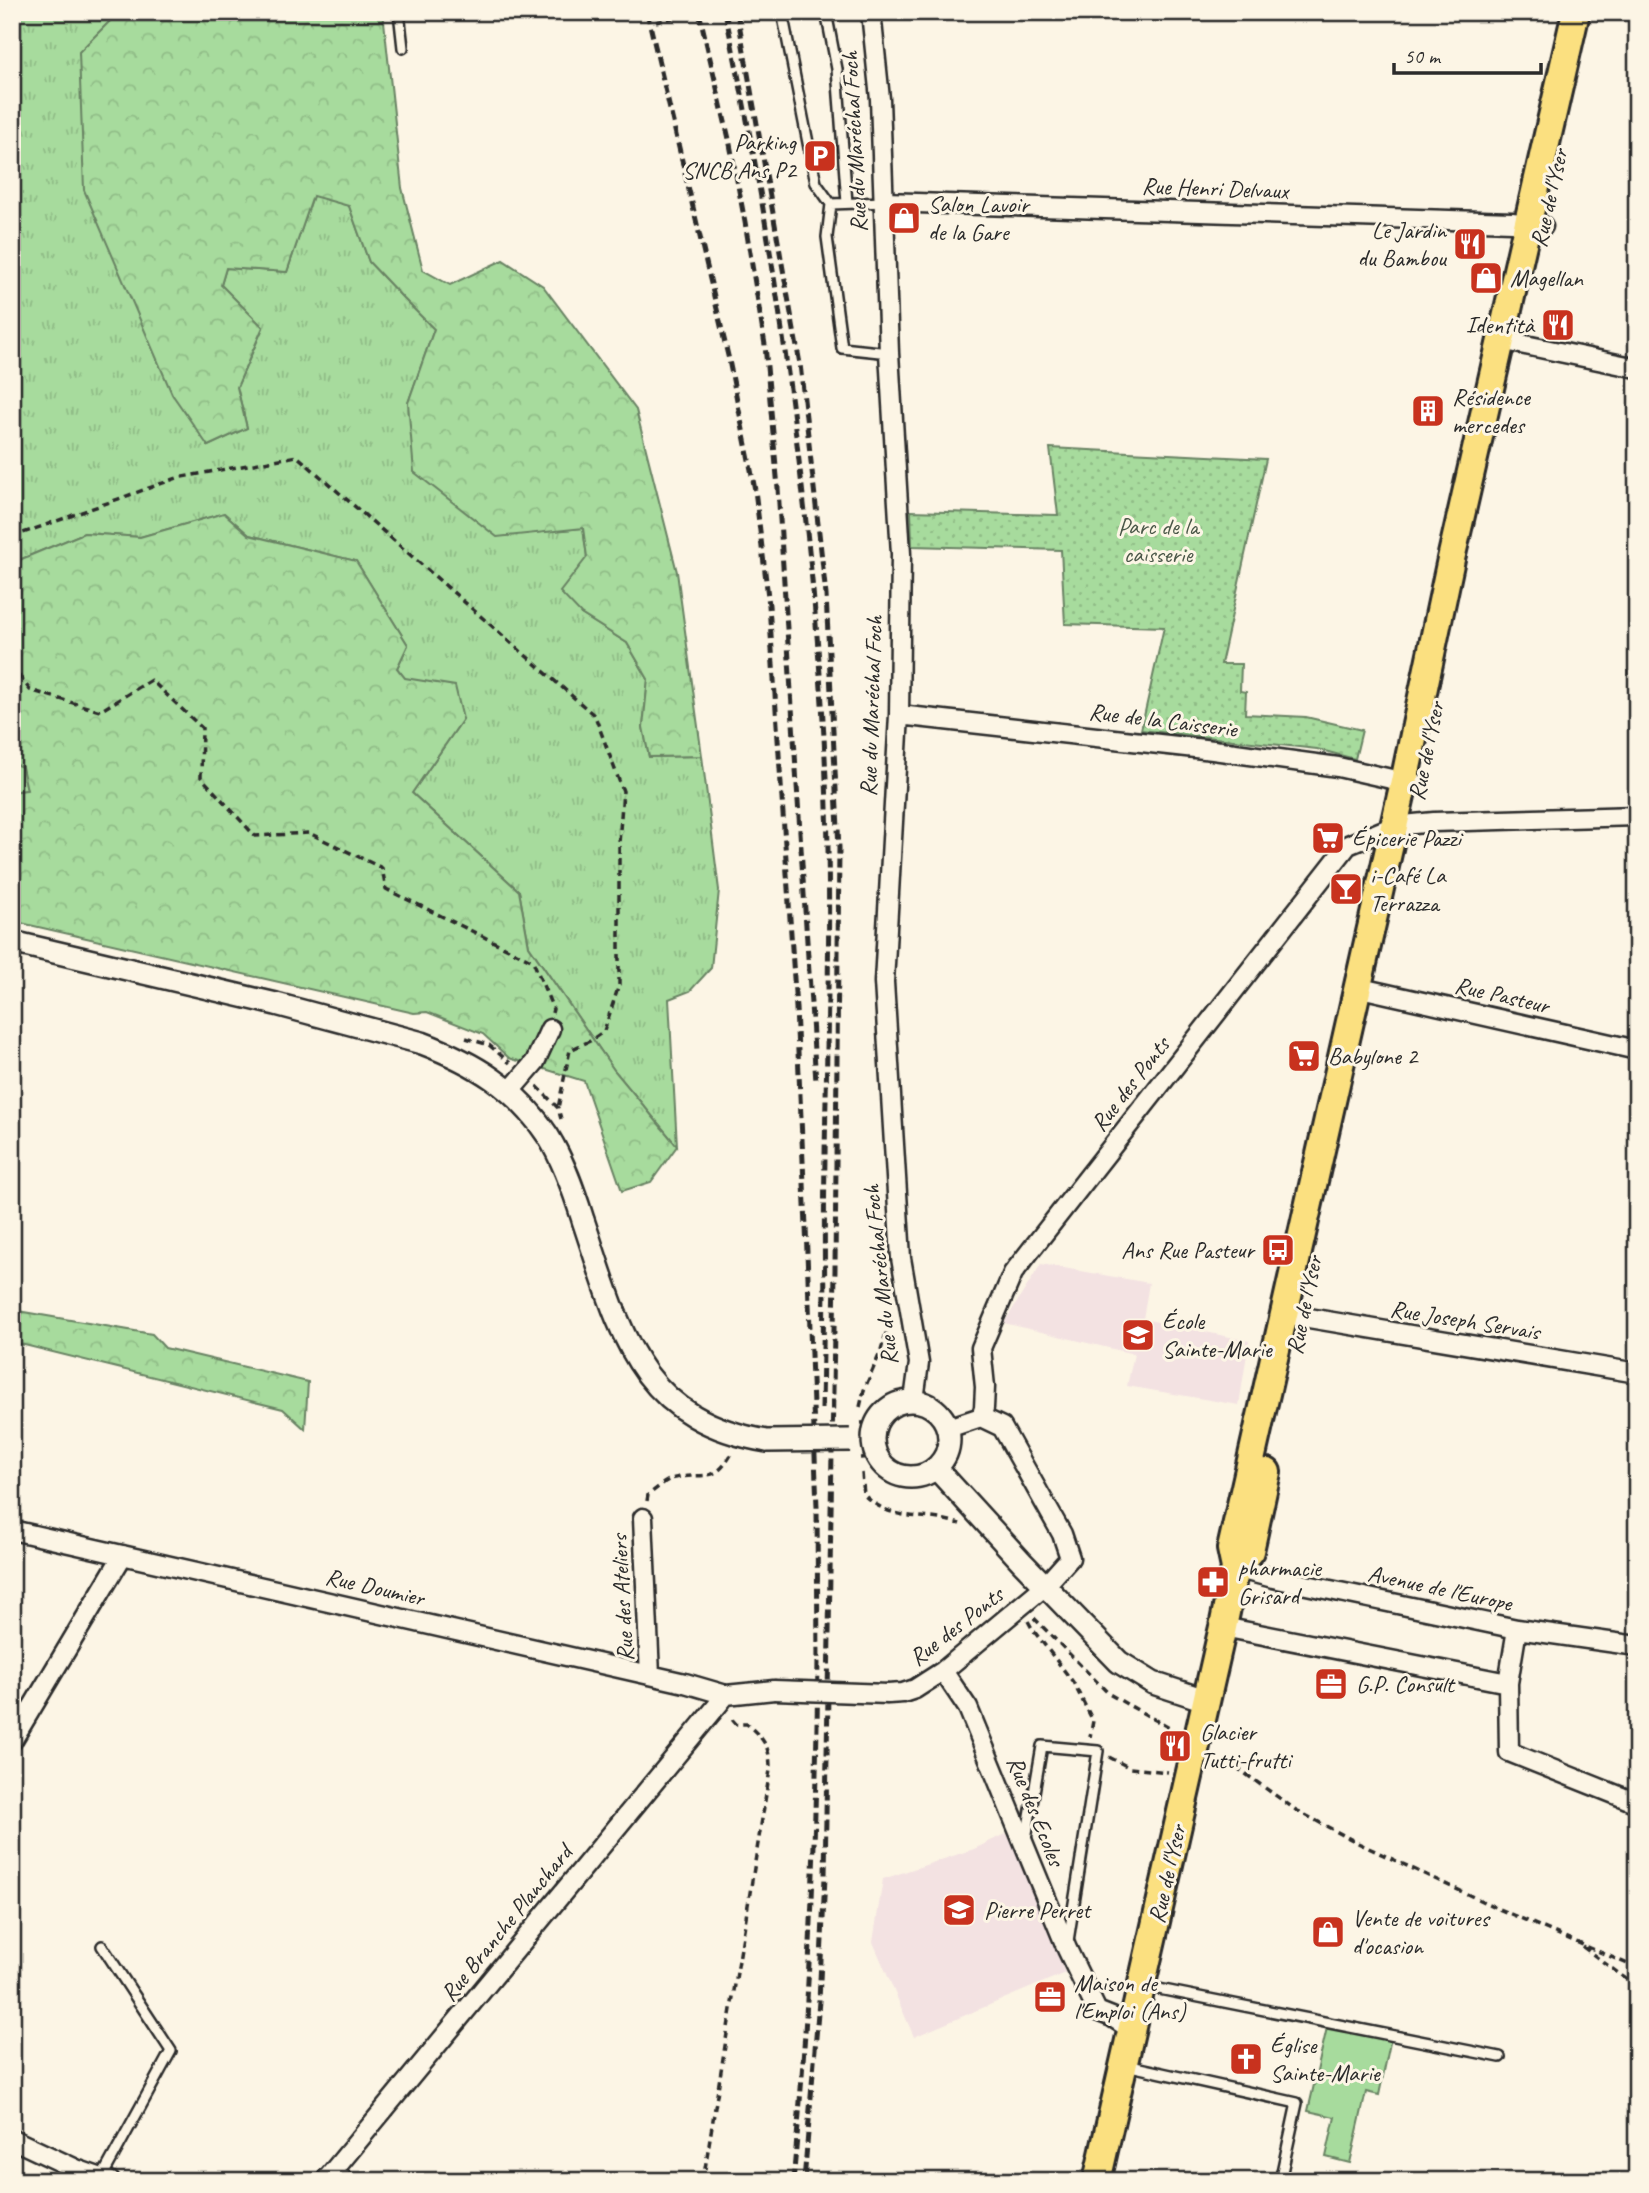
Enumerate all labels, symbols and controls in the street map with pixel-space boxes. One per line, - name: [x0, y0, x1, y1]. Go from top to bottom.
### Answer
- scale bar: [1394, 32, 1540, 76]
- text: 50 m: [1404, 43, 1442, 69]
- street label: Rue du Maréchal Foch: [834, 50, 874, 233]
- place label: Parking SNCB Ans P2: [682, 127, 798, 185]
- parking icon: Parking SNCB Ans P2: [801, 137, 839, 175]
- street label: Rue de l'Yser: [1523, 144, 1575, 250]
- street label: Rue Henri Delvaux: [1141, 170, 1290, 206]
- place label: Salon Lavoir de la Gare: [928, 189, 1031, 247]
- shop icon: Salon Lavoir de la Gare: [885, 199, 923, 237]
- place label: Le Jardin du Bambou: [1358, 215, 1448, 273]
- restaurant icon: Le Jardin du Bambou: [1451, 225, 1489, 263]
- shop icon: Magellan: [1467, 259, 1505, 297]
- place label: Magellan: [1510, 263, 1584, 293]
- restaurant icon: Identità: [1539, 306, 1577, 344]
- place label: Identità: [1466, 310, 1536, 340]
- place label: Résidence mercedes: [1452, 382, 1532, 440]
- building icon: Résidence mercedes: [1409, 392, 1447, 430]
- park label: Parc de la caisserie: [1118, 511, 1200, 569]
- street label: Rue du Maréchal Foch: [853, 614, 889, 797]
- street label: Rue de la Caisserie: [1087, 696, 1241, 744]
- street label: Rue de l'Yser: [1401, 697, 1452, 803]
- supermarket icon: Épicerie Pazzi: [1309, 819, 1347, 857]
- place label: Épicerie Pazzi: [1352, 823, 1464, 853]
- place label: i-Café La Terrazza: [1370, 860, 1447, 918]
- bar icon: i-Café La Terrazza: [1327, 870, 1365, 908]
- street label: Rue Pasteur: [1452, 970, 1554, 1021]
- street label: Rue des Ponts: [1084, 1029, 1177, 1137]
- supermarket icon: Babylone 2: [1285, 1037, 1323, 1075]
- place label: Babylone 2: [1328, 1041, 1420, 1071]
- street label: Rue du Maréchal Foch: [856, 1182, 904, 1367]
- bus stop icon: Ans Rue Pasteur: [1259, 1231, 1297, 1269]
- place label: Ans Rue Pasteur: [1121, 1235, 1256, 1265]
- street label: Rue de l'Yser: [1279, 1251, 1330, 1357]
- street label: Rue Joseph Servais: [1388, 1293, 1544, 1347]
- place label: École Sainte-Marie: [1162, 1306, 1274, 1364]
- school or university icon: École Sainte-Marie: [1119, 1316, 1157, 1354]
- street label: Rue des Ateliers: [604, 1532, 640, 1662]
- place label: pharmacie Grisard: [1238, 1553, 1323, 1611]
- street label: Avenue de l'Europe: [1365, 1558, 1517, 1618]
- street label: Rue Doumier: [323, 1561, 430, 1613]
- pharmacy icon: pharmacie Grisard: [1194, 1563, 1232, 1601]
- street label: Rue des Ponts: [903, 1579, 1011, 1672]
- office icon: G.P. Consult: [1312, 1665, 1350, 1703]
- place label: G.P. Consult: [1356, 1669, 1456, 1699]
- place label: Glacier Tutti-frutti: [1200, 1717, 1293, 1775]
- restaurant icon: Glacier Tutti-frutti: [1156, 1727, 1194, 1765]
- street label: Rue des Ecoles: [1000, 1752, 1072, 1872]
- street label: Rue de l'Yser: [1141, 1820, 1193, 1926]
- street label: Rue Branche Planchard: [434, 1836, 581, 2007]
- school or university icon: Pierre Perret: [940, 1891, 978, 1929]
- place label: Pierre Perret: [984, 1895, 1092, 1925]
- place label: Vente de voitures d'ocasion: [1352, 1903, 1491, 1961]
- shop icon: Vente de voitures d'ocasion: [1309, 1913, 1347, 1951]
- place label: Maison de l'Emploi (Ans): [1074, 1968, 1187, 2026]
- office icon: Maison de l'Emploi (Ans): [1031, 1978, 1069, 2016]
- place label: Église Sainte-Marie: [1270, 2030, 1382, 2088]
- church icon: Église Sainte-Marie: [1227, 2040, 1265, 2078]

